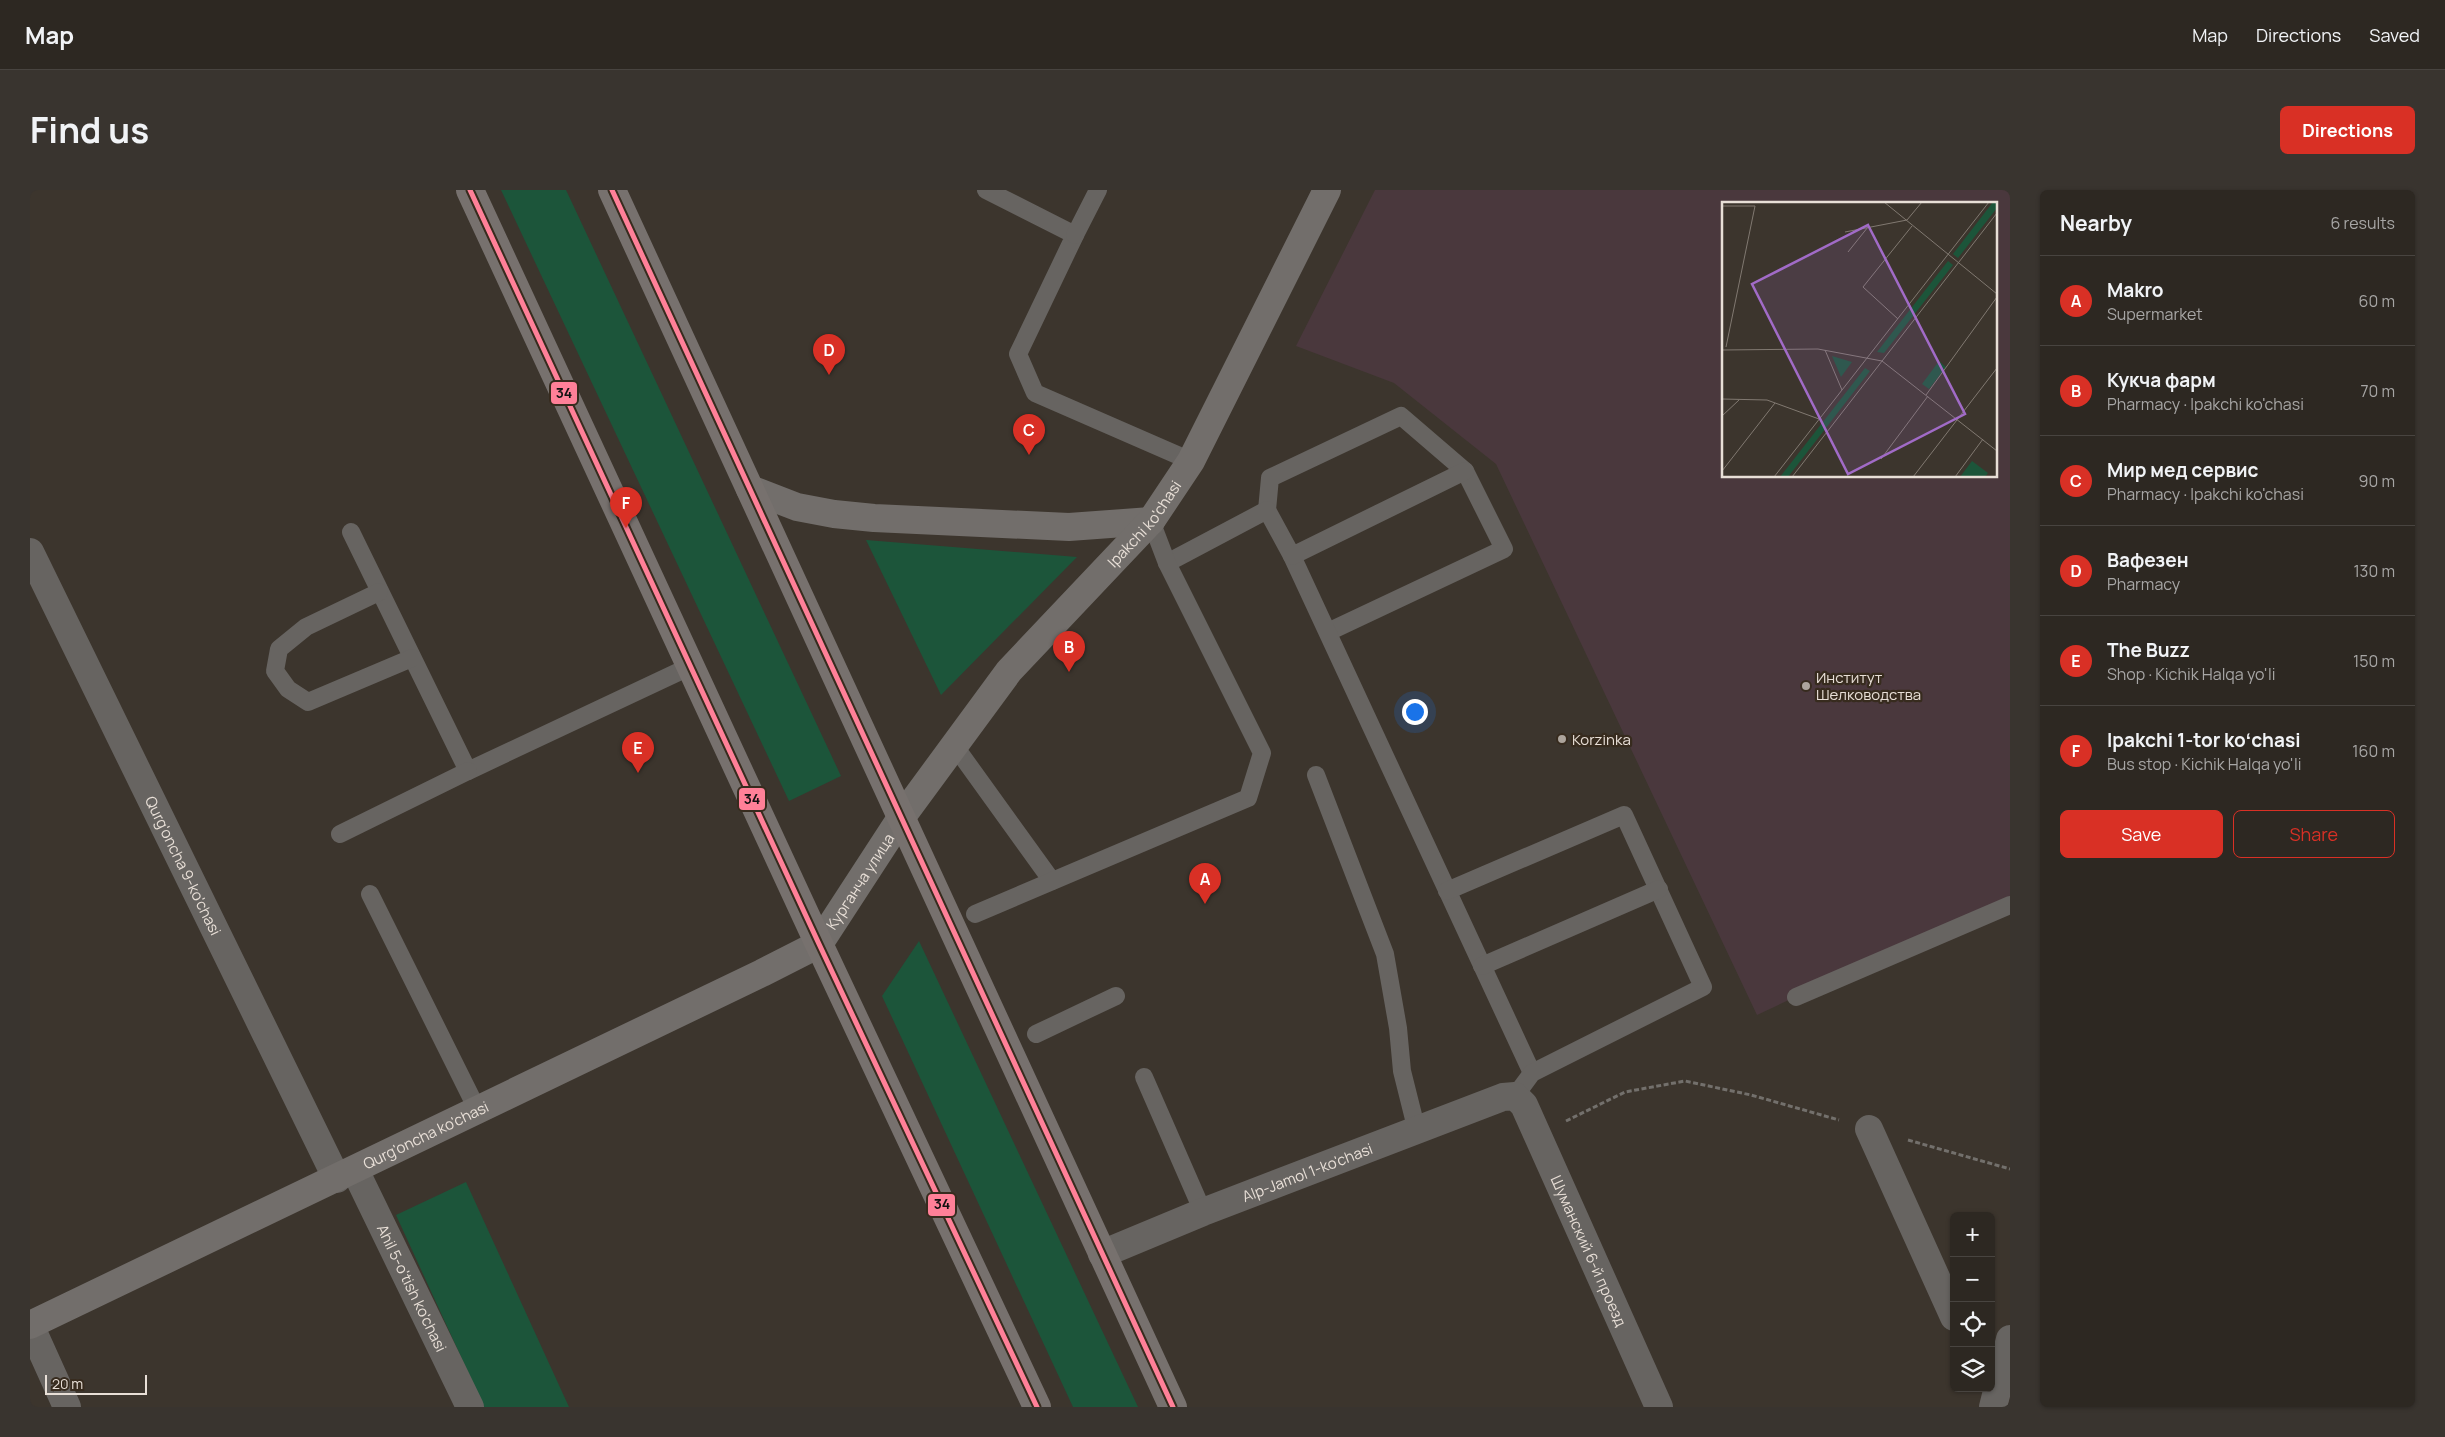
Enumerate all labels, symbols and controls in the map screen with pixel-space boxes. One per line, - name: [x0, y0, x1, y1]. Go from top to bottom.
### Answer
- text: Map: [25, 18, 74, 51]
- text: Map: [2192, 23, 2228, 47]
- text: Directions: [2256, 23, 2341, 47]
- text: Saved: [2369, 23, 2420, 47]
- text: Find us: [30, 106, 149, 154]
- button: Directions: [2280, 106, 2415, 154]
- inset map: [1722, 202, 1998, 478]
- text: Nearby: [2060, 209, 2132, 237]
- text: 6 results: [2330, 212, 2395, 234]
- text: Makro: [2107, 277, 2164, 303]
- text: A: [2071, 290, 2081, 312]
- text: 60 m: [2359, 290, 2395, 312]
- text: Supermarket: [2107, 303, 2203, 325]
- pin: D: [813, 334, 845, 375]
- text: Кукча фарм: [2107, 367, 2216, 393]
- text: B: [2071, 380, 2081, 402]
- text: 70 m: [2360, 380, 2395, 402]
- line badge: 34: [550, 381, 578, 405]
- text: 34: [556, 383, 572, 402]
- text: Pharmacy · Ipakchi ko'chasi: [2107, 393, 2304, 415]
- pin: C: [1013, 414, 1045, 455]
- text: Мир мед сервис: [2107, 457, 2259, 483]
- text: C: [2070, 470, 2082, 492]
- text: 90 m: [2359, 470, 2395, 492]
- street label: Ipakchi ko'chasi: [1102, 476, 1186, 572]
- text: Pharmacy · Ipakchi ko'chasi: [2107, 483, 2304, 505]
- pin: F: [610, 487, 642, 528]
- text: Вафезен: [2107, 547, 2188, 573]
- text: D: [2070, 560, 2082, 582]
- text: 130 m: [2353, 560, 2395, 582]
- text: Pharmacy: [2107, 573, 2180, 595]
- pin: B: [1053, 631, 1085, 672]
- text: The Buzz: [2107, 637, 2190, 663]
- text: E: [2071, 650, 2081, 672]
- text: 150 m: [2353, 650, 2395, 672]
- text: Shop · Kichik Halqa yo'li: [2107, 663, 2275, 685]
- place label: Институт Шелководства: [1816, 667, 1921, 705]
- marker: Институт Шелководства: [1800, 680, 1812, 692]
- your location: [1402, 699, 1428, 725]
- text: Ipakchi 1-tor koʻchasi: [2107, 727, 2301, 753]
- place label: Korzinka: [1572, 729, 1631, 750]
- pin: E: [622, 732, 654, 773]
- marker: Korzinka: [1556, 733, 1568, 745]
- text: F: [2072, 740, 2080, 762]
- text: 160 m: [2352, 740, 2395, 762]
- text: Bus stop · Kichik Halqa yo'li: [2107, 753, 2301, 775]
- line badge: 34: [738, 787, 766, 811]
- text: 34: [744, 789, 760, 808]
- street label: Qurg'oncha 9-ko'chasi: [140, 792, 226, 939]
- button: Save: [2060, 810, 2223, 858]
- button: Share: [2233, 810, 2395, 858]
- street label: Курганча улица: [821, 829, 899, 933]
- pin: A: [1189, 863, 1221, 904]
- street label: Qurg'oncha ko'chasi: [359, 1096, 492, 1174]
- street label: Alp-Jamol 1-ko'chasi: [1239, 1138, 1375, 1207]
- street label: Шуманский 6-й проезд: [1546, 1172, 1632, 1330]
- line badge: 34: [927, 1193, 956, 1217]
- text: 34: [934, 1194, 950, 1213]
- map controls: [1950, 1212, 1995, 1392]
- button: +: [1950, 1212, 1995, 1257]
- street label: Ahil 5-o'tish ko'chasi: [372, 1221, 452, 1355]
- button: −: [1950, 1257, 1995, 1302]
- button: locate: [1950, 1302, 1995, 1347]
- button: layers: [1950, 1347, 1995, 1392]
- scale bar: [45, 1372, 148, 1395]
- text: 20 m: [52, 1374, 83, 1393]

